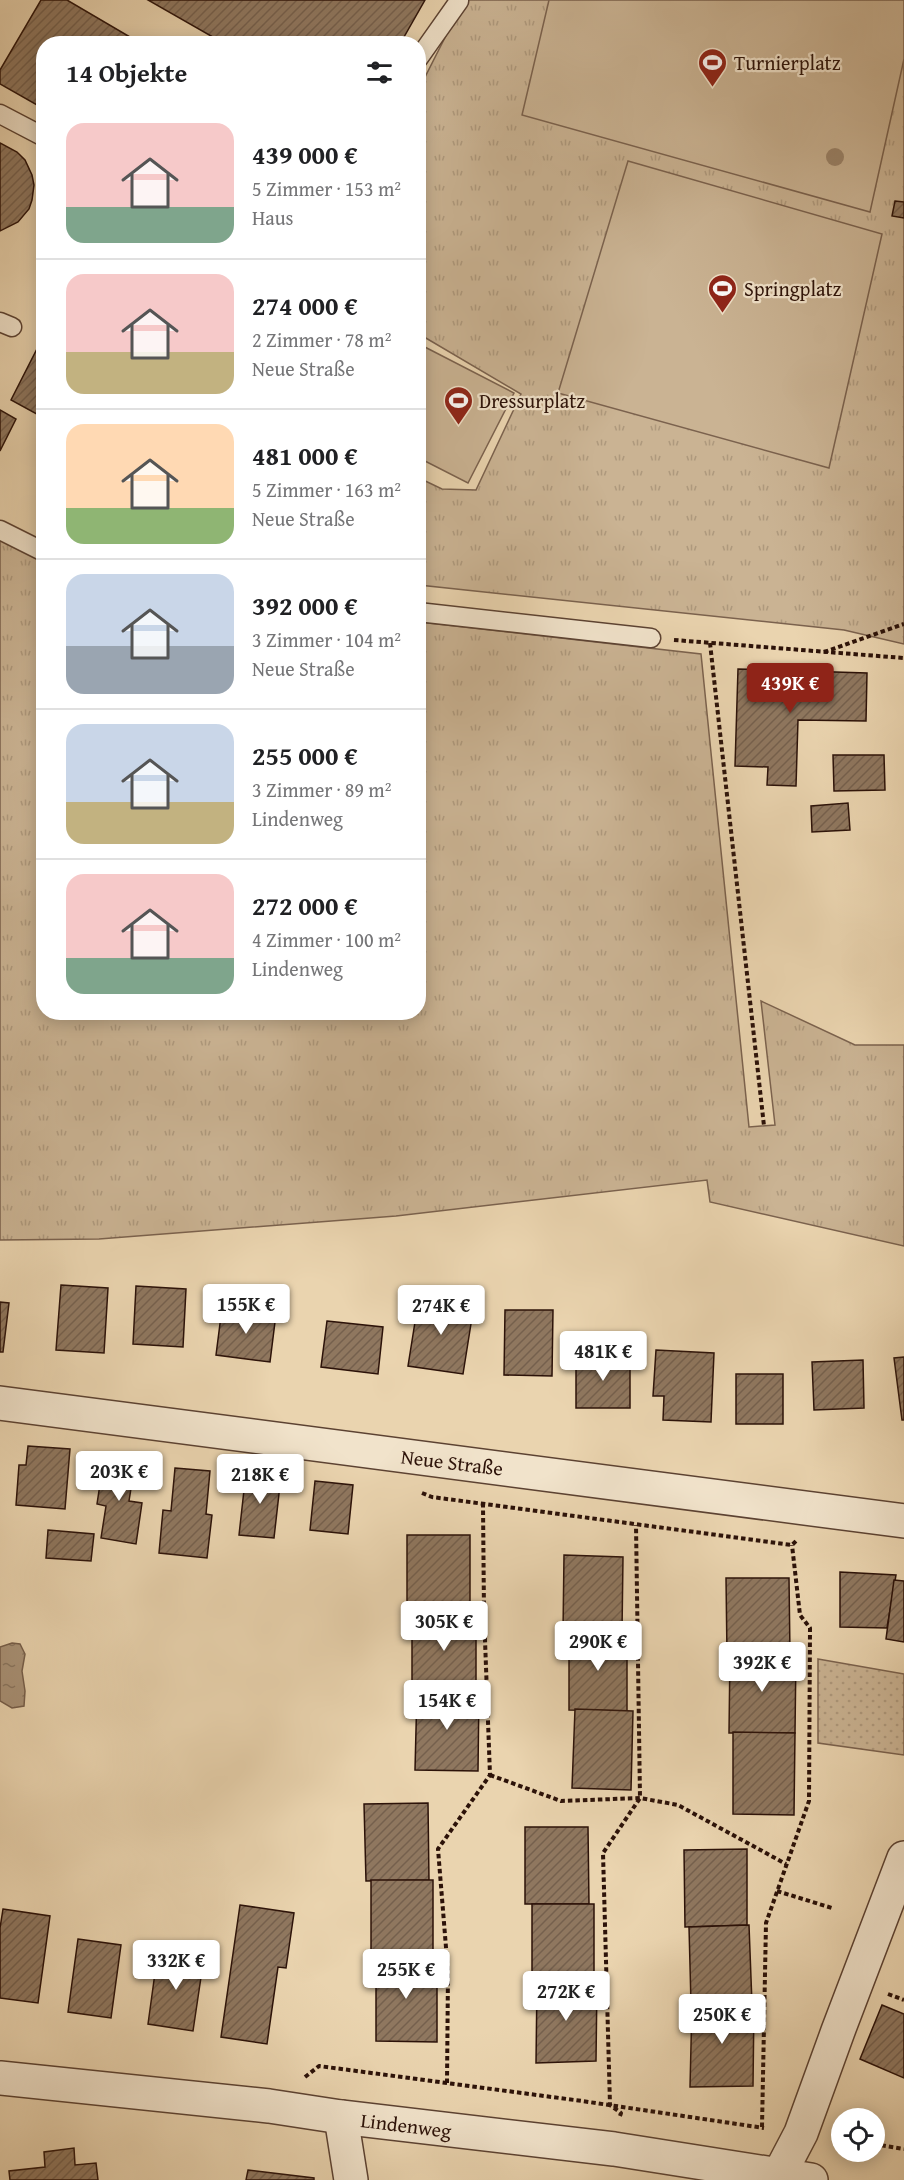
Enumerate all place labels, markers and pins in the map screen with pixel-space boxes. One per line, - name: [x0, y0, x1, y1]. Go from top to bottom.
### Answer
- sports icon: Turnierplatz: [697, 46, 729, 88]
- place label: Turnierplatz: [734, 48, 841, 77]
- sports icon: Springplatz: [707, 272, 739, 314]
- place label: Springplatz: [744, 274, 842, 303]
- sports icon: Dressurplatz: [442, 384, 474, 426]
- place label: Dressurplatz: [479, 386, 585, 415]
- pin: 439K €: [741, 663, 839, 714]
- pin: 155K €: [197, 1284, 295, 1335]
- pin: 274K €: [392, 1285, 490, 1336]
- pin: 481K €: [554, 1331, 652, 1382]
- pin: 203K €: [70, 1451, 168, 1502]
- pin: 218K €: [211, 1454, 309, 1505]
- pin: 305K €: [395, 1601, 493, 1652]
- pin: 290K €: [549, 1621, 647, 1672]
- pin: 392K €: [713, 1642, 811, 1693]
- pin: 154K €: [398, 1680, 496, 1731]
- pin: 332K €: [127, 1940, 225, 1991]
- pin: 255K €: [357, 1949, 455, 2000]
- pin: 272K €: [517, 1971, 615, 2022]
- pin: 250K €: [673, 1994, 771, 2045]

